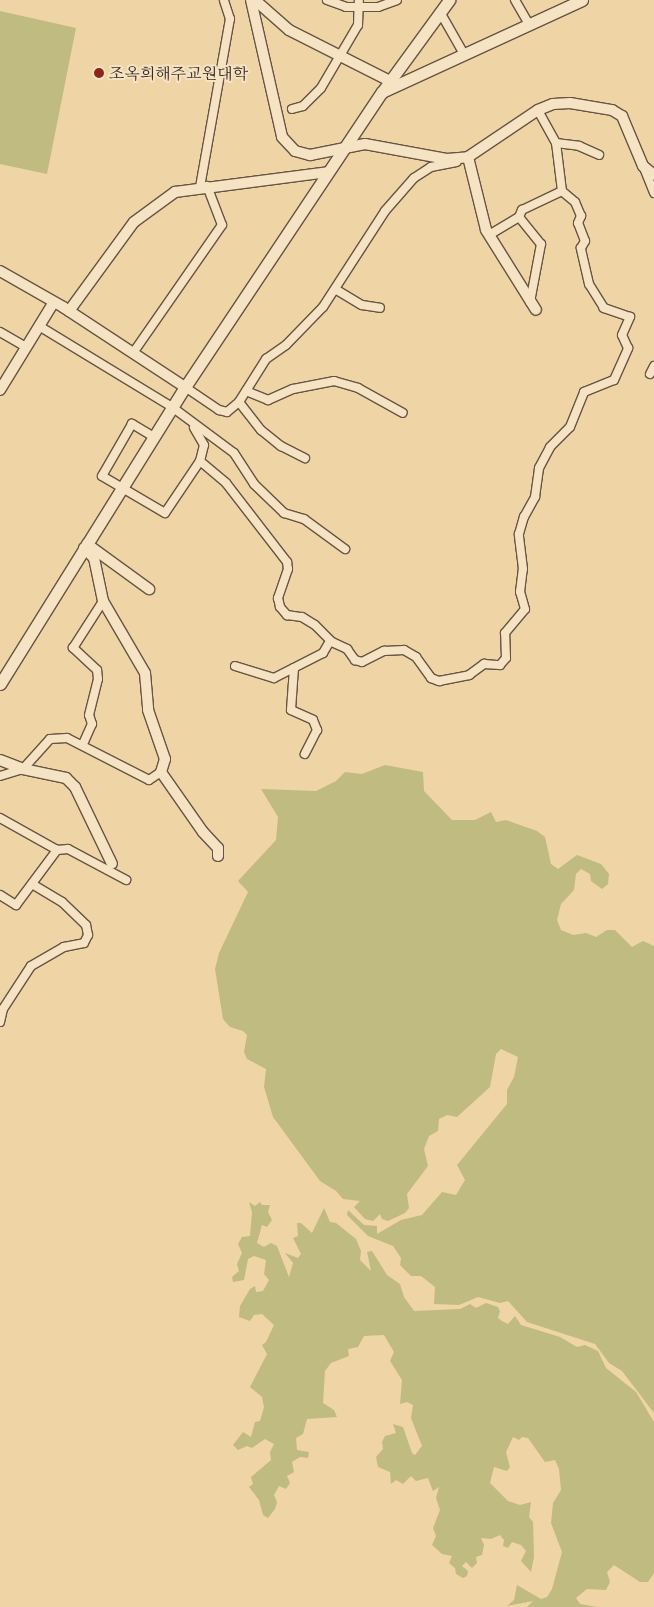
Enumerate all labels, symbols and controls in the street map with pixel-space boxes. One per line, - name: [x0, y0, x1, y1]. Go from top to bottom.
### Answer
- place label: 조옥희해주교원대학: [109, 63, 248, 83]
- marker: 조옥희해주교원대학: [93, 67, 105, 79]

